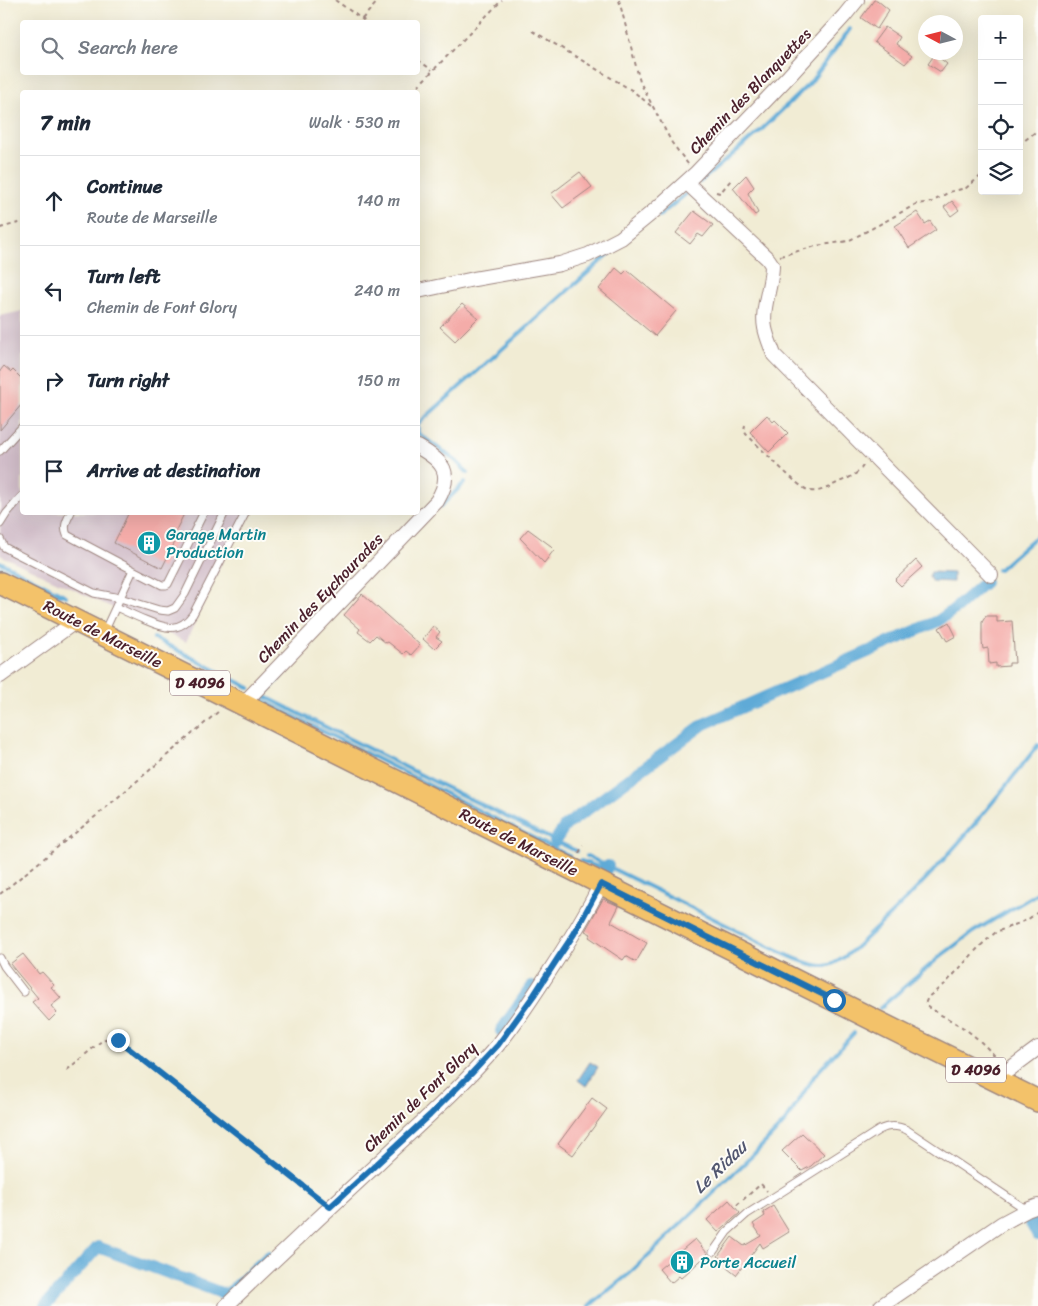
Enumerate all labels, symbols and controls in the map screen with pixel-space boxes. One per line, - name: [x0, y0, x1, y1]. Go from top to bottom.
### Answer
- north arrow: [918, 15, 963, 60]
- map controls: [978, 15, 1023, 195]
- button: +: [978, 15, 1023, 60]
- search box: [20, 20, 420, 75]
- street label: Chemin des Blanquettes: [681, 20, 819, 161]
- text: Search here: [78, 31, 178, 64]
- icon: search: [38, 34, 66, 62]
- button: −: [978, 60, 1023, 105]
- text: 7 min: [40, 104, 91, 142]
- button: locate: [978, 105, 1023, 150]
- text: Walk · 530 m: [309, 108, 400, 137]
- button: layers: [978, 150, 1023, 195]
- text: Continue: [87, 170, 163, 203]
- text: 140 m: [357, 186, 400, 215]
- icon: ahead: [40, 187, 68, 215]
- text: Route de Marseille: [87, 203, 218, 232]
- text: Turn left: [87, 260, 160, 293]
- text: 240 m: [354, 276, 400, 305]
- icon: left: [40, 277, 68, 305]
- text: Chemin de Font Glory: [87, 293, 237, 322]
- text: Turn right: [87, 364, 169, 397]
- text: 150 m: [357, 366, 400, 395]
- icon: right: [40, 367, 68, 395]
- text: Arrive at destination: [87, 454, 260, 487]
- icon: arrive: [40, 457, 68, 485]
- place label: Garage Martin Production: [166, 520, 267, 567]
- street label: Chemin des Eychourades: [250, 525, 391, 670]
- building icon: Garage Martin Production: [136, 530, 162, 556]
- street label: Route de Marseille: [38, 591, 168, 677]
- road number: D 4096: [170, 670, 230, 696]
- street label: Route de Marseille: [454, 799, 584, 885]
- route start: [823, 989, 846, 1012]
- route end: [107, 1029, 130, 1052]
- street label: Chemin de Font Glory: [356, 1034, 485, 1160]
- road number: D 4096: [946, 1058, 1006, 1082]
- water label: Le Ridau: [685, 1131, 757, 1202]
- place label: Porte Accueil: [700, 1248, 796, 1277]
- building icon: Porte Accueil: [669, 1249, 695, 1275]

